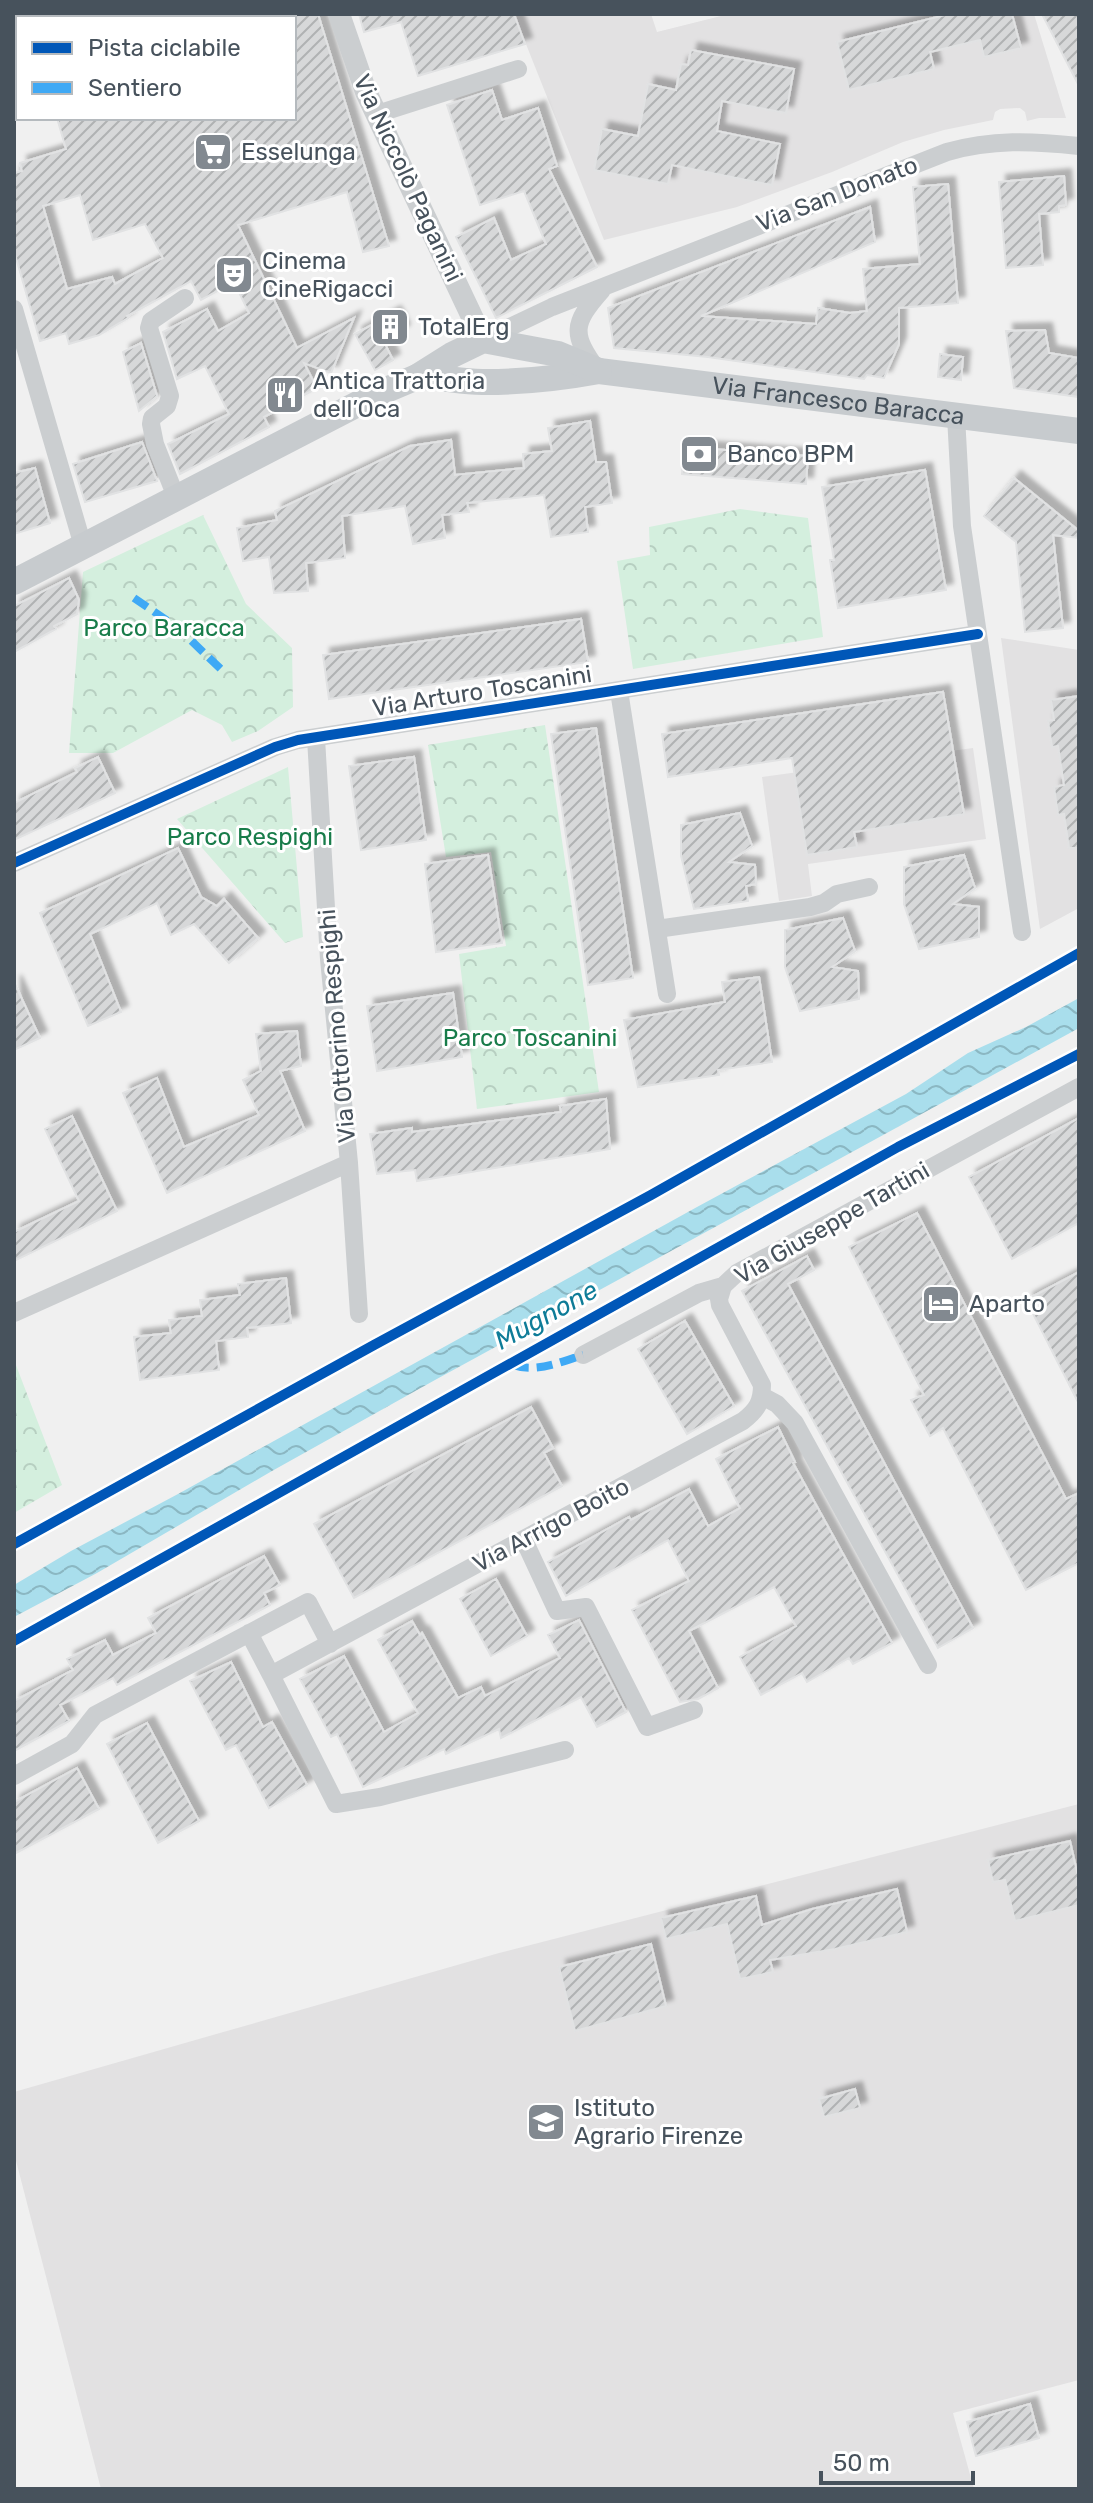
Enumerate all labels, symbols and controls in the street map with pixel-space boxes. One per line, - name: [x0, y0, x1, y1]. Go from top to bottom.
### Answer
- legend: [16, 16, 296, 120]
- text: Pista ciclabile: [88, 34, 241, 62]
- street label: Via Niccolò Paganini: [348, 70, 468, 286]
- text: Sentiero: [88, 74, 182, 102]
- supermarket icon: Esselunga: [192, 131, 234, 173]
- place label: Esselunga: [241, 138, 356, 166]
- street label: Via San Donato: [752, 150, 922, 238]
- place label: Cinema CineRigacci: [262, 247, 393, 303]
- theatre icon: Cinema CineRigacci: [213, 254, 255, 296]
- building icon: TotalErg: [369, 306, 411, 348]
- place label: TotalErg: [418, 313, 509, 341]
- place label: Antica Trattoria dell’Oca: [313, 367, 485, 423]
- street label: Via Francesco Baracca: [710, 371, 966, 431]
- restaurant icon: Antica Trattoria dell’Oca: [264, 374, 306, 416]
- bank icon: Banco BPM: [678, 433, 720, 475]
- place label: Banco BPM: [727, 440, 854, 468]
- park label: Parco Baracca: [83, 614, 245, 642]
- street label: Via Arturo Toscanini: [370, 660, 594, 722]
- park label: Parco Respighi: [167, 823, 333, 851]
- street label: Via Ottorino Respighi: [313, 908, 361, 1144]
- park label: Parco Toscanini: [443, 1024, 617, 1052]
- street label: Via Giuseppe Tartini: [730, 1156, 934, 1290]
- water label: Mugnone: [489, 1274, 603, 1356]
- hotel icon: Aparto: [920, 1283, 962, 1325]
- place label: Aparto: [969, 1290, 1045, 1318]
- street label: Via Arrigo Boito: [468, 1472, 634, 1578]
- place label: Istituto Agrario Firenze: [574, 2094, 743, 2150]
- school or university icon: Istituto Agrario Firenze: [525, 2101, 567, 2143]
- scale bar: [821, 2435, 973, 2485]
- text: 50 m: [833, 2449, 890, 2477]

